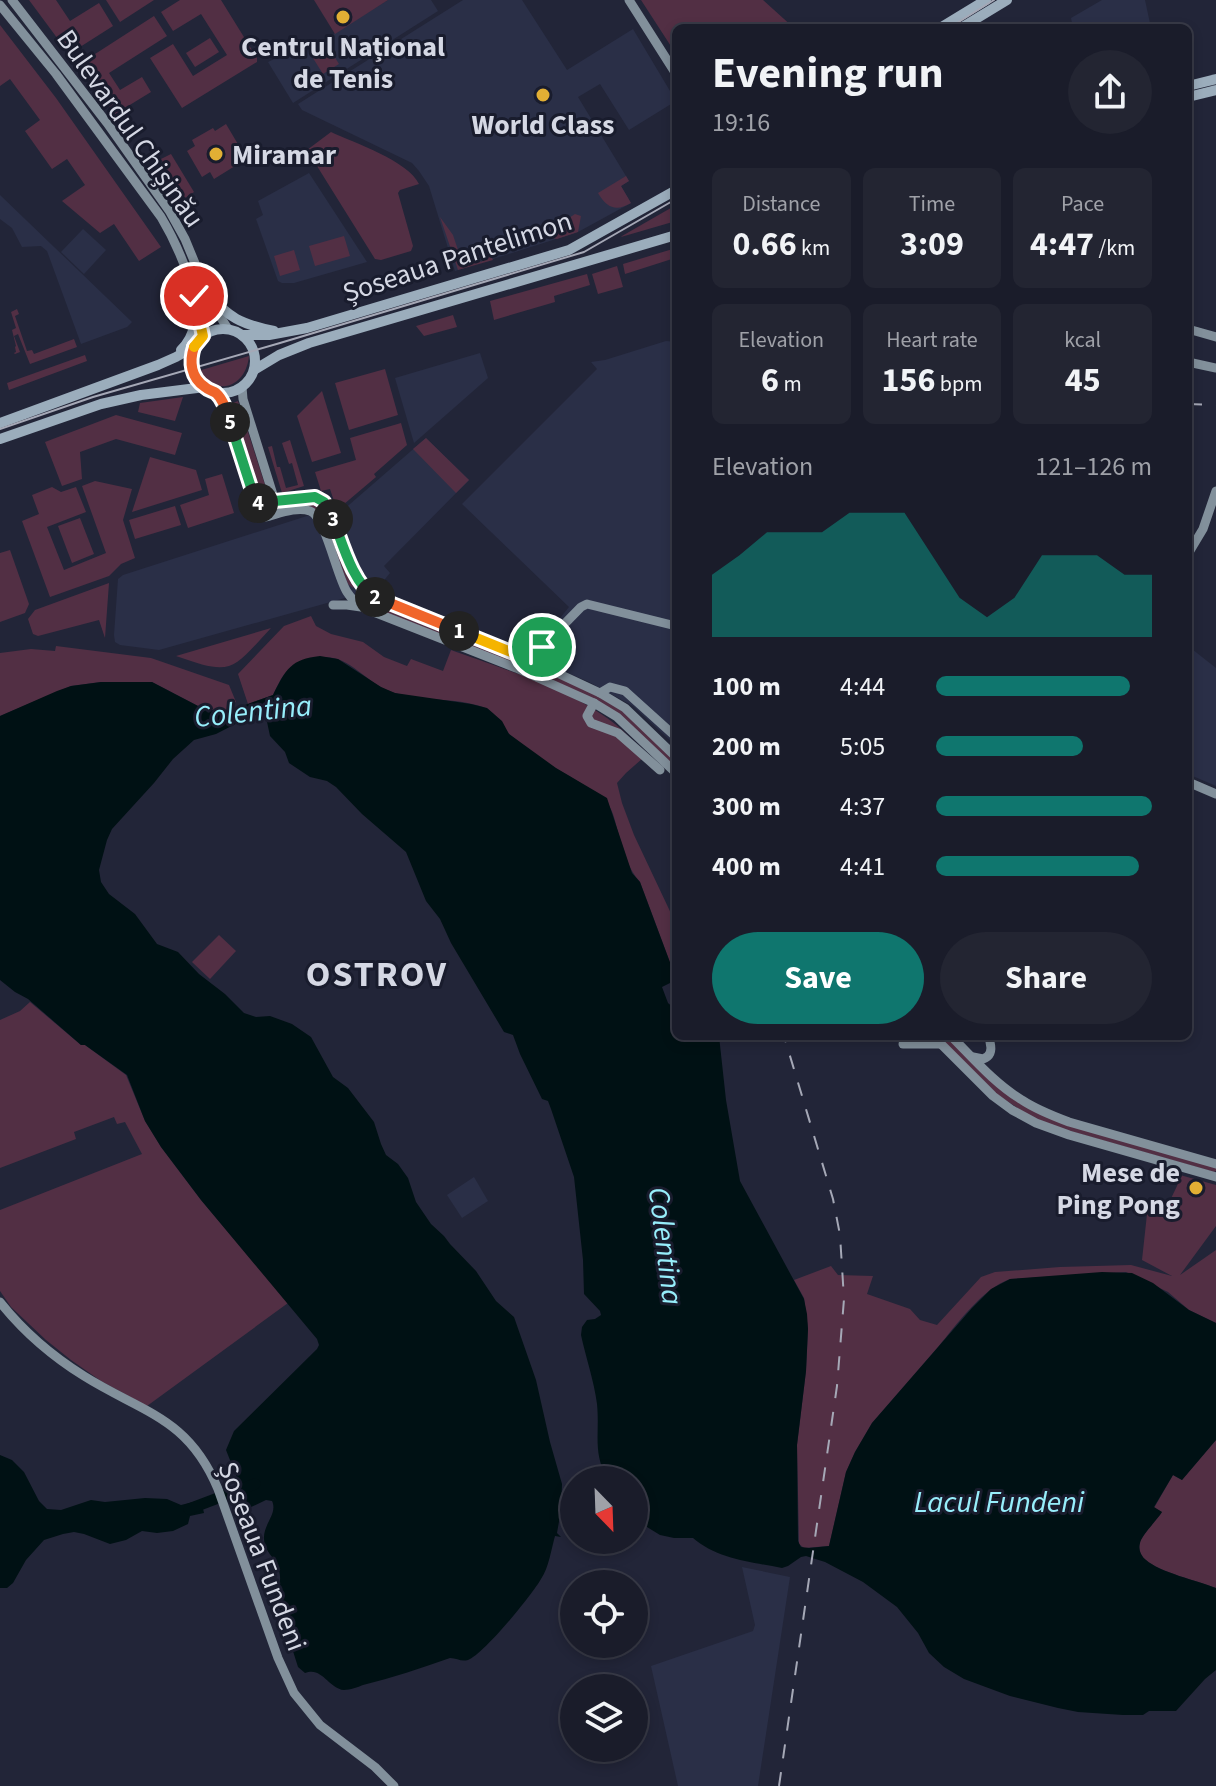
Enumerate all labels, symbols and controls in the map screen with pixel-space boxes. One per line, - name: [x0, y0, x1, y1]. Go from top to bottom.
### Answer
- marker: Centrul Național de Tenis: [334, 8, 352, 26]
- street label: Bulevardul Chișinău: [47, 21, 214, 236]
- place label: Centrul Național de Tenis: [241, 27, 445, 99]
- text: Evening run: [712, 42, 944, 105]
- button: share: [1068, 50, 1152, 134]
- marker: World Class: [534, 86, 552, 104]
- text: 19:16: [712, 104, 770, 141]
- place label: World Class: [472, 105, 614, 145]
- place label: Miramar: [232, 135, 337, 175]
- marker: Miramar: [207, 145, 225, 163]
- text: Distance: [742, 188, 820, 220]
- text: Time: [909, 188, 955, 220]
- text: Pace: [1061, 188, 1104, 220]
- street label: Șoseaua Pantelimon: [337, 201, 577, 313]
- text: 0.66: [733, 220, 797, 269]
- text: 3:09: [900, 220, 964, 269]
- text: 4:47: [1030, 220, 1094, 269]
- text: km: [797, 232, 830, 264]
- text: /km: [1094, 232, 1135, 264]
- pin: [160, 262, 228, 330]
- icon: check: [172, 274, 216, 318]
- text: Elevation: [738, 324, 824, 356]
- text: Heart rate: [886, 324, 978, 356]
- text: kcal: [1064, 324, 1101, 356]
- text: 6: [761, 356, 779, 405]
- text: 156: [882, 356, 935, 405]
- text: 45: [1065, 356, 1101, 405]
- text: m: [779, 368, 802, 400]
- text: bpm: [935, 368, 982, 400]
- pin: 5: [210, 402, 250, 442]
- text: 5: [224, 406, 236, 438]
- text: Elevation: [712, 448, 813, 485]
- text: 121–126 m: [1035, 448, 1152, 485]
- pin: 4: [238, 483, 278, 523]
- text: 4: [252, 487, 264, 519]
- pin: 3: [313, 499, 353, 539]
- text: 3: [327, 503, 339, 535]
- pin: 2: [355, 577, 395, 617]
- text: 2: [369, 581, 381, 613]
- pin: 1: [439, 611, 479, 651]
- pin: [508, 613, 576, 681]
- text: 1: [453, 615, 465, 647]
- icon: arrive: [520, 625, 564, 669]
- text: 100 m: [712, 668, 781, 705]
- text: 4:44: [840, 668, 885, 705]
- water label: Colentina: [192, 684, 314, 739]
- text: 200 m: [712, 728, 781, 765]
- text: 5:05: [840, 728, 885, 765]
- text: 300 m: [712, 788, 781, 825]
- text: 4:37: [840, 788, 885, 825]
- text: 400 m: [712, 848, 781, 885]
- text: 4:41: [840, 848, 885, 885]
- button: Save: [712, 932, 924, 1024]
- button: Share: [940, 932, 1152, 1024]
- district label: OSTROV: [306, 949, 448, 1000]
- place label: Mese de Ping Pong: [1056, 1153, 1180, 1225]
- marker: Mese de Ping Pong: [1187, 1179, 1205, 1197]
- water label: Colentina: [637, 1185, 694, 1307]
- street label: Șoseaua Fundeni: [208, 1456, 317, 1657]
- north arrow: [560, 1466, 648, 1554]
- map controls: [560, 1466, 648, 1762]
- water label: Lacul Fundeni: [914, 1481, 1085, 1524]
- button: locate: [560, 1570, 648, 1658]
- button: layers: [560, 1674, 648, 1762]

